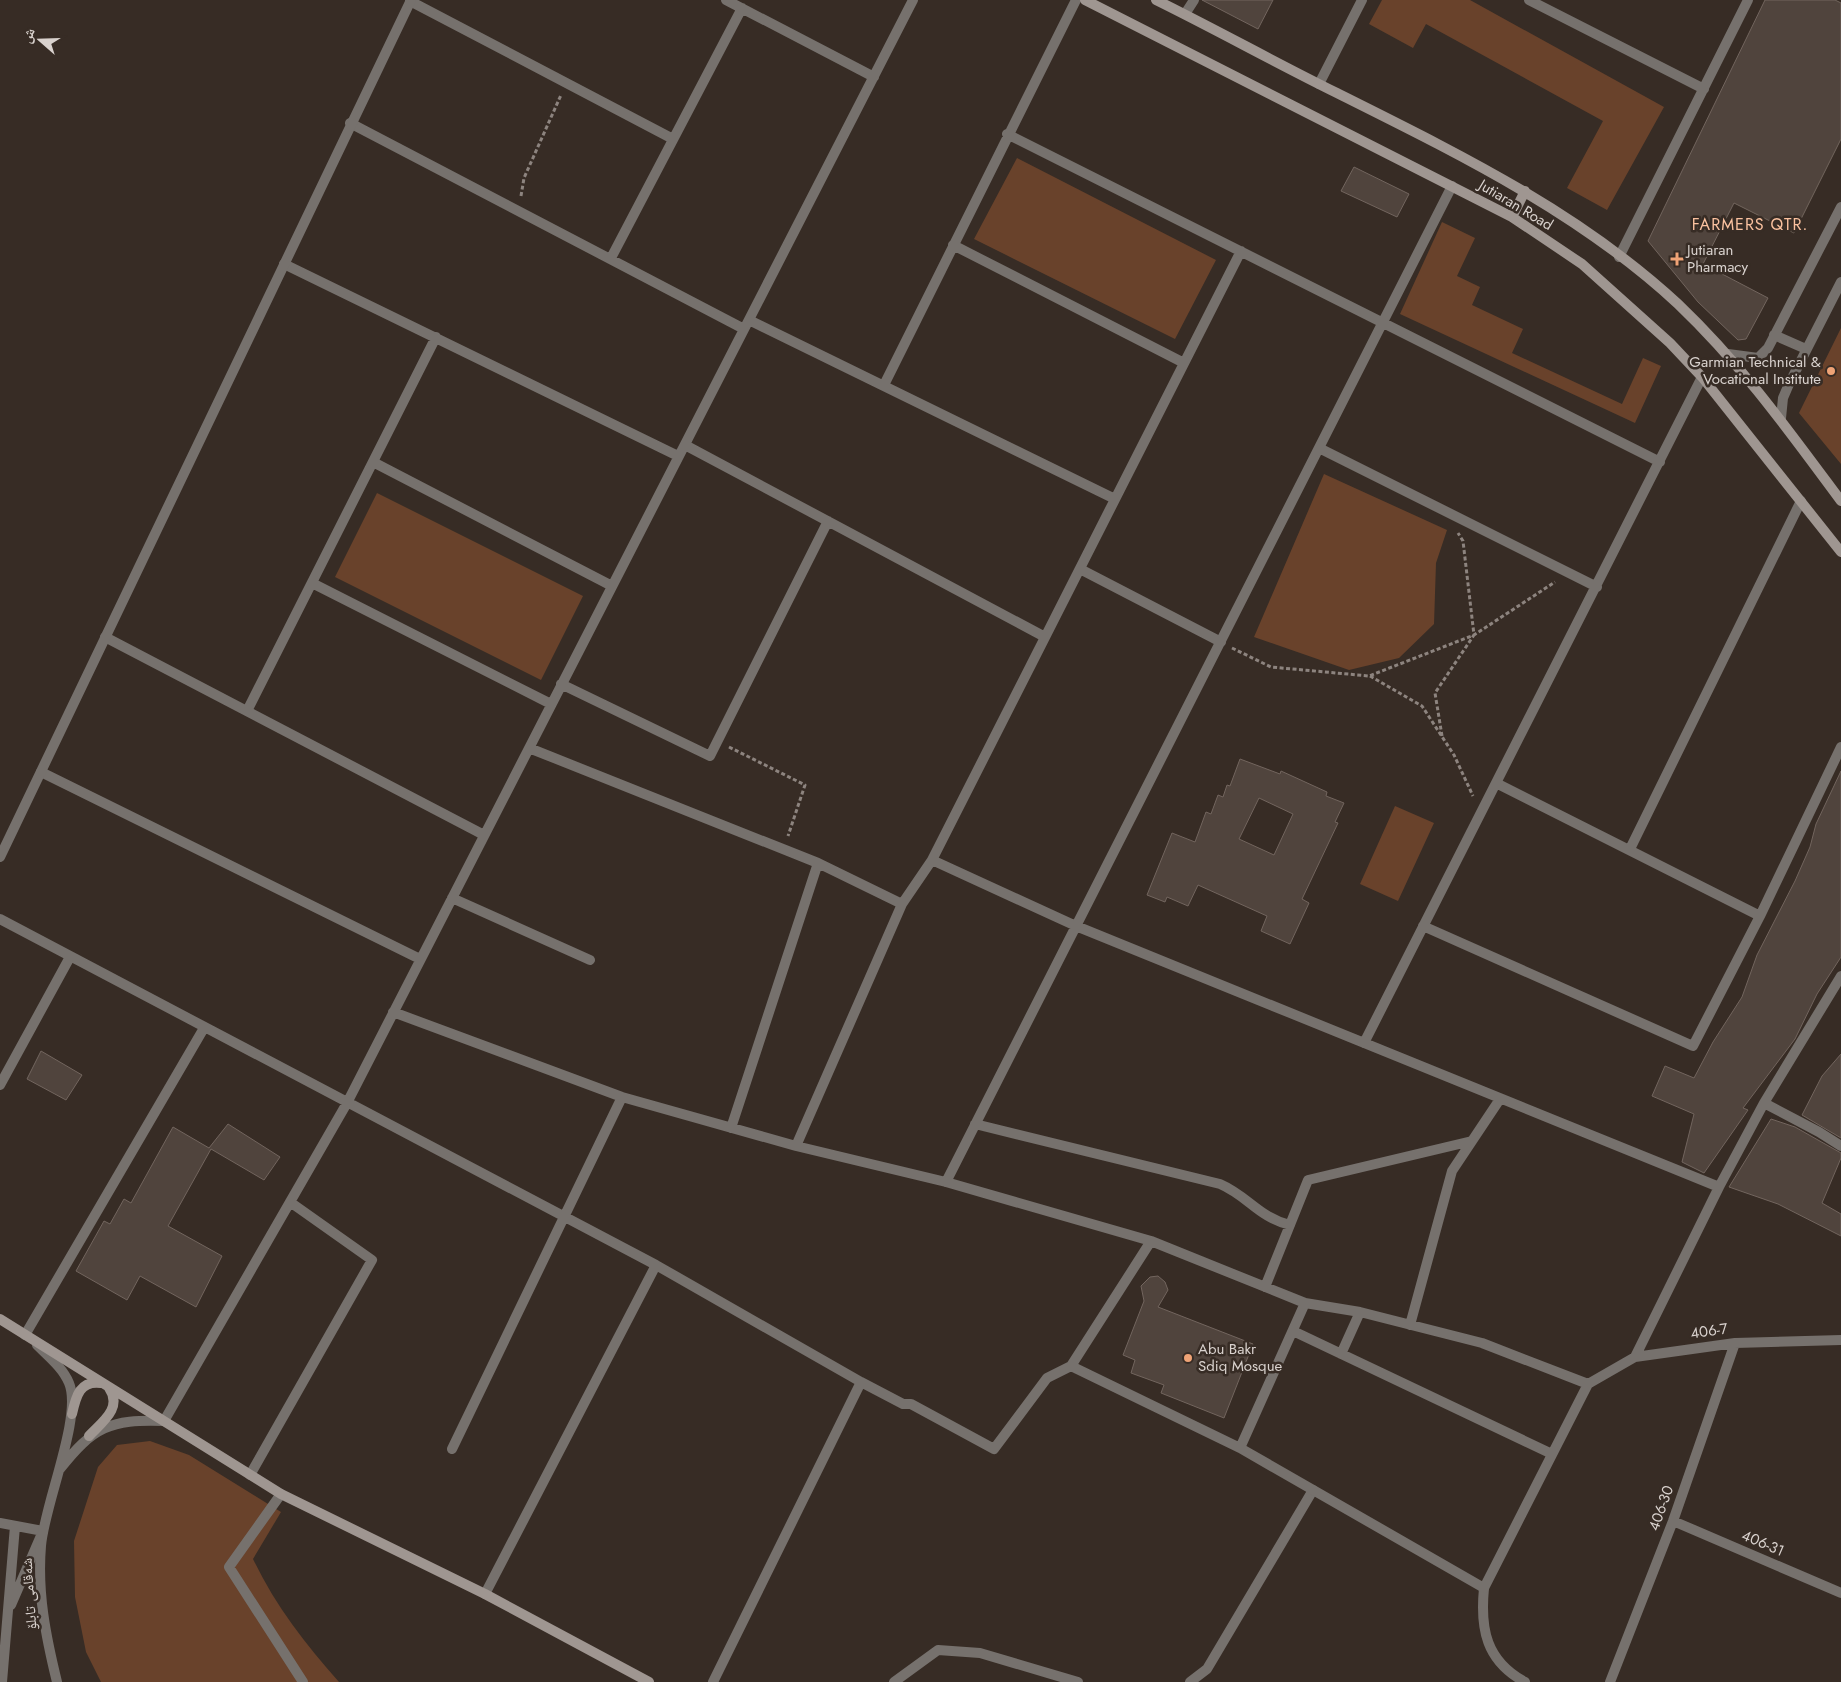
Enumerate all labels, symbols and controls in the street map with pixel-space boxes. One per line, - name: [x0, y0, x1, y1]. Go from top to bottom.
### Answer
- north arrow: [15, 15, 65, 65]
- text: ش: [16, 25, 40, 46]
- street label: Jutiaran Road: [1473, 173, 1557, 236]
- district label: FARMERS QTR.: [1692, 213, 1808, 236]
- place label: Jutiaran Pharmacy: [1685, 239, 1749, 278]
- marker: Jutiaran Pharmacy: [1671, 253, 1683, 265]
- place label: Garmian Technical & Vocational Institute: [1689, 351, 1821, 390]
- marker: Garmian Technical & Vocational Institute: [1825, 365, 1837, 377]
- street label: 406-7: [1689, 1317, 1729, 1344]
- place label: Abu Bakr Sdiq Mosque: [1198, 1338, 1283, 1377]
- marker: Abu Bakr Sdiq Mosque: [1182, 1352, 1194, 1364]
- street label: 406-30: [1643, 1482, 1679, 1534]
- street label: 406-31: [1738, 1524, 1788, 1562]
- street label: شەقامی تابلۆ: [16, 1557, 42, 1631]

